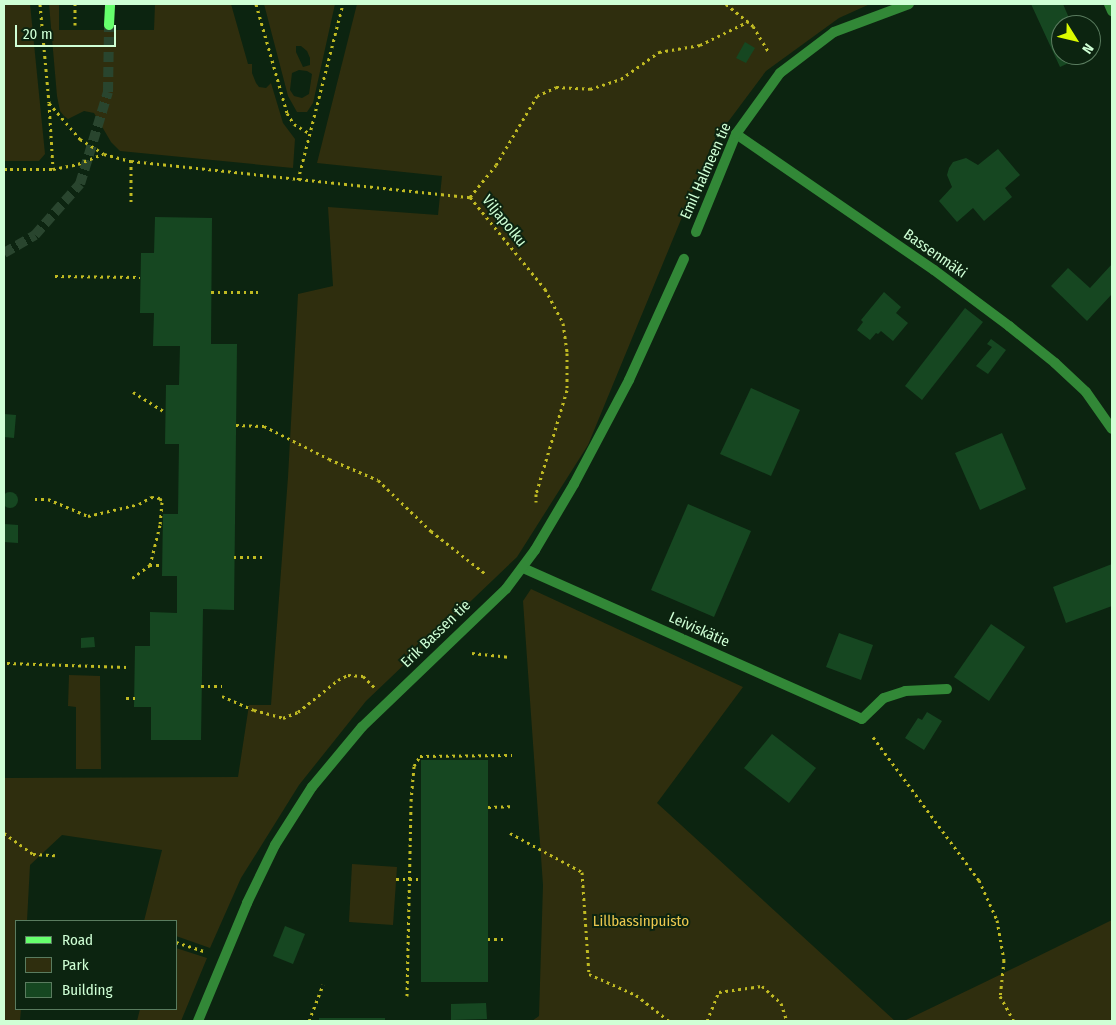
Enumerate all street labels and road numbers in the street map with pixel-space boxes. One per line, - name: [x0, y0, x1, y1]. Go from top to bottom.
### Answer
- street label: Emil Halmeen tie: [677, 120, 735, 222]
- street label: Viljapolku: [478, 192, 530, 250]
- street label: Bassenmäki: [900, 226, 970, 282]
- street label: Erik Bassen tie: [398, 596, 474, 672]
- street label: Leiviskätie: [666, 609, 732, 651]

